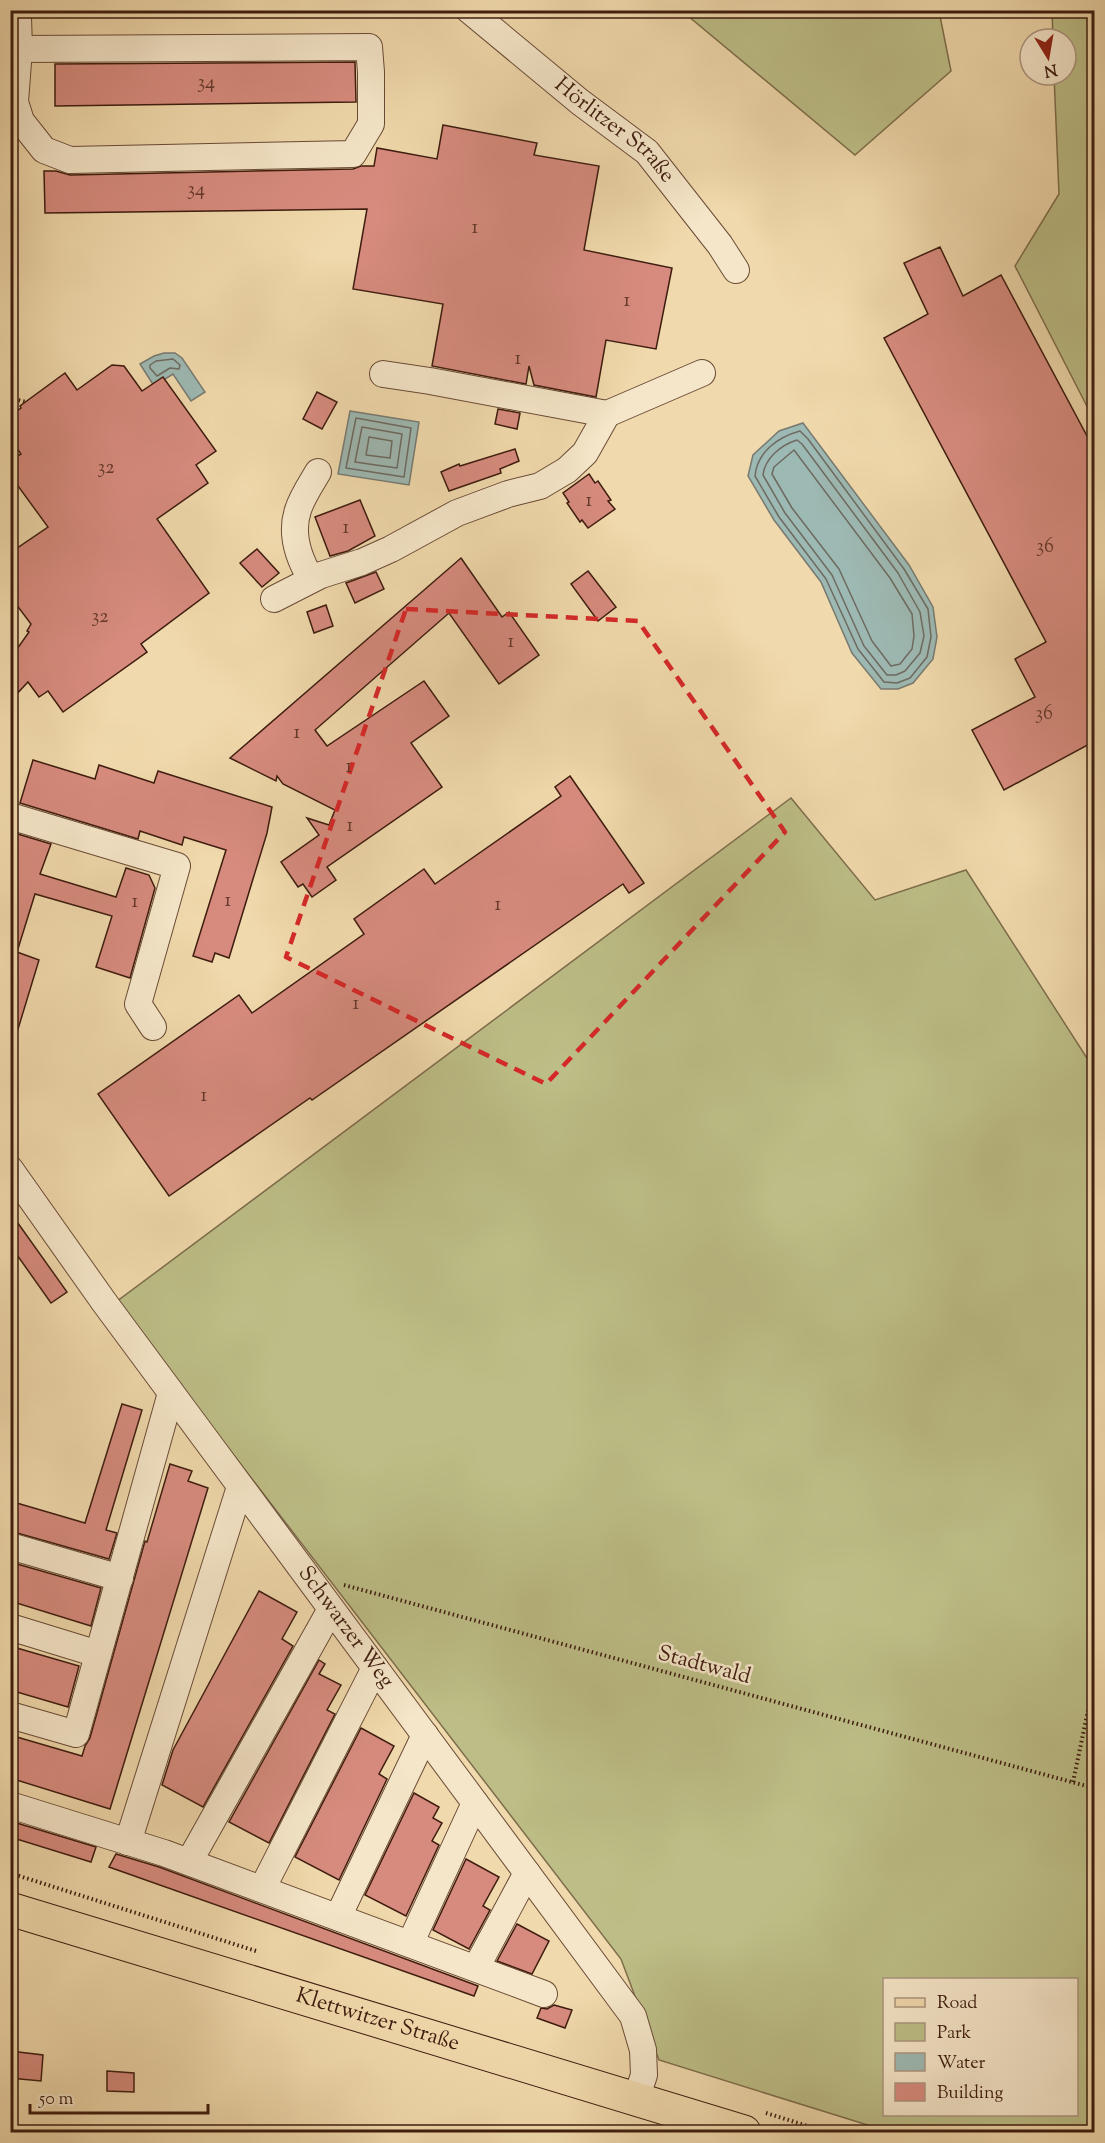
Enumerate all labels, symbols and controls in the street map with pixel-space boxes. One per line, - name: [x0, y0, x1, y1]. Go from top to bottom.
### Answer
- north arrow: [1018, 27, 1078, 87]
- text: N: [1042, 57, 1059, 82]
- house number: 34: [197, 69, 215, 98]
- street label: Hörlitzer Straße: [547, 70, 682, 190]
- house number: 34: [187, 176, 205, 205]
- house number: 1: [472, 214, 479, 243]
- house number: 1: [624, 287, 631, 316]
- house number: 1: [515, 345, 522, 374]
- house number: 32: [97, 454, 115, 483]
- house number: 1: [586, 487, 593, 516]
- house number: 1: [343, 514, 350, 543]
- house number: 36: [1036, 533, 1054, 562]
- house number: 32: [91, 603, 109, 632]
- house number: 1: [508, 628, 515, 657]
- house number: 36: [1035, 700, 1053, 729]
- house number: 1: [294, 719, 301, 748]
- house number: 1: [346, 753, 353, 782]
- house number: 1: [347, 812, 354, 841]
- house number: 1: [225, 887, 232, 916]
- house number: 1: [132, 888, 139, 917]
- house number: 1: [495, 891, 502, 920]
- house number: 1: [353, 990, 360, 1019]
- house number: 1: [201, 1082, 208, 1111]
- street label: Schwarzer Weg: [289, 1560, 401, 1696]
- street label: Stadtwald: [654, 1638, 754, 1694]
- legend: [883, 1978, 1078, 2116]
- street label: Klettwitzer Straße: [292, 1981, 463, 2061]
- text: Road: [937, 1991, 977, 2017]
- text: Park: [937, 2021, 972, 2047]
- text: Water: [937, 2051, 986, 2077]
- scale bar: [30, 2077, 208, 2115]
- text: Building: [937, 2081, 1003, 2107]
- text: 50 m: [38, 2087, 74, 2113]

